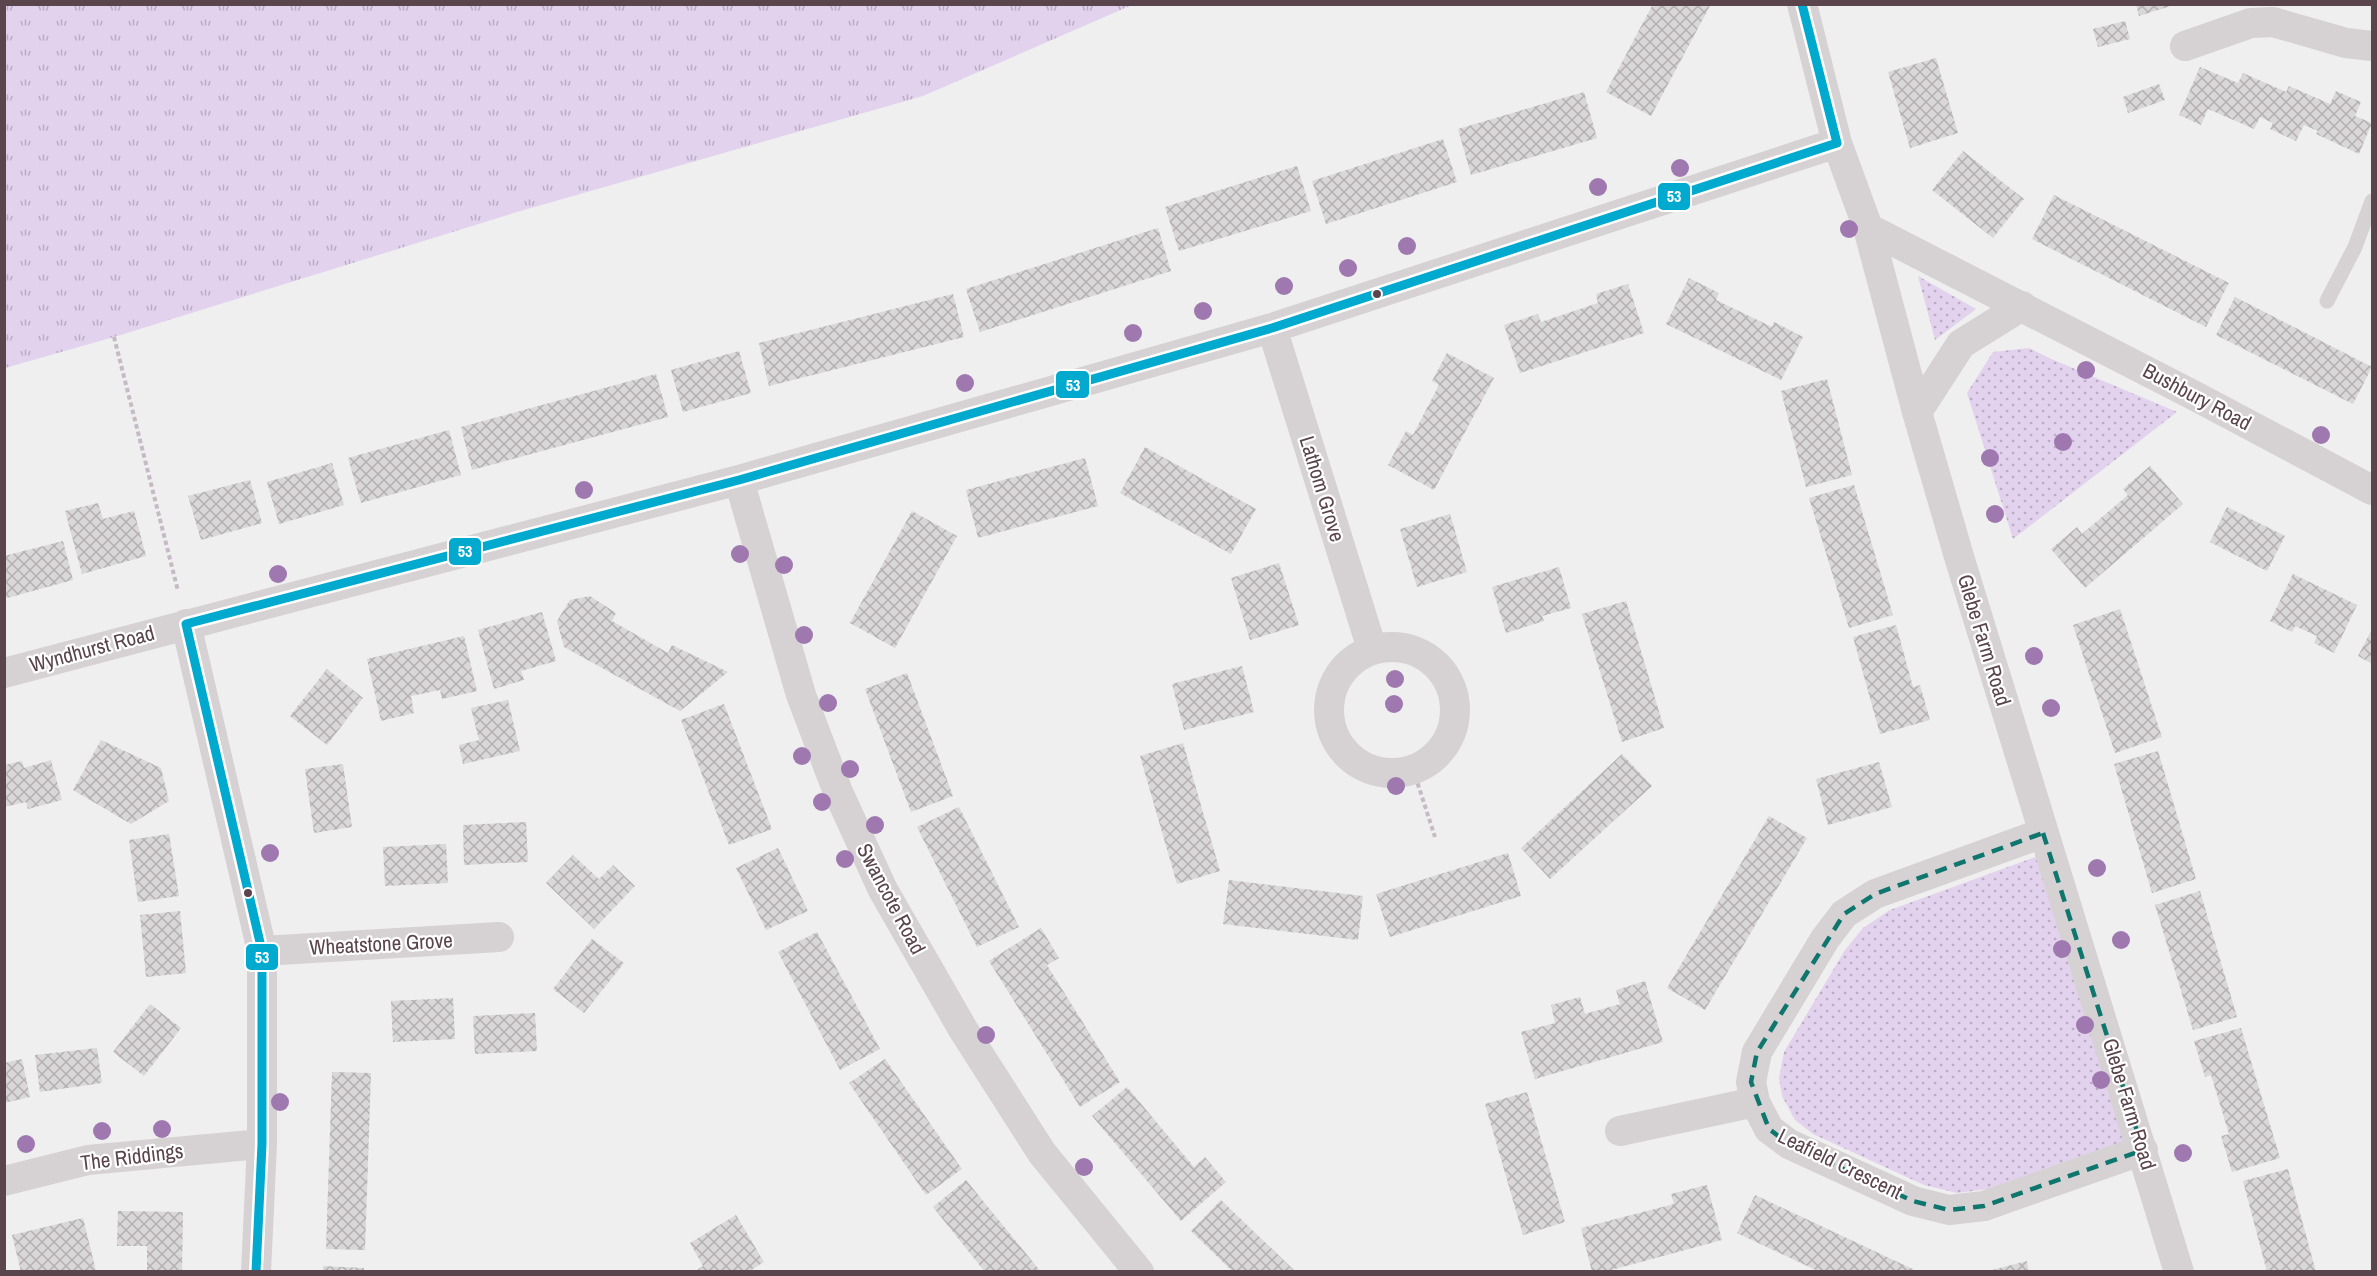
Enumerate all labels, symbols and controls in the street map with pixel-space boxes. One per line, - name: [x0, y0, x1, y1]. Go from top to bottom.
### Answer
- line badge: 53: [1657, 182, 1691, 211]
- text: 53: [1667, 185, 1681, 207]
- unlabelled marker: [1371, 288, 1383, 300]
- street label: Bushbury Road: [2138, 356, 2256, 437]
- line badge: 53: [1055, 370, 1090, 399]
- text: 53: [1066, 374, 1080, 396]
- street label: Lathom Grove: [1293, 432, 1352, 545]
- line badge: 53: [448, 537, 482, 566]
- text: 53: [458, 540, 472, 562]
- street label: Glebe Farm Road: [1951, 571, 2018, 709]
- street label: Wyndhurst Road: [26, 618, 157, 679]
- street label: Swancote Road: [850, 838, 933, 959]
- unlabelled marker: [242, 887, 254, 899]
- street label: Wheatstone Grove: [309, 925, 453, 962]
- line badge: 53: [245, 943, 279, 971]
- text: 53: [255, 946, 269, 968]
- street label: Glebe Farm Road: [2096, 1035, 2163, 1173]
- street label: Leafield Crescent: [1773, 1121, 1907, 1206]
- street label: The Riddings: [79, 1136, 185, 1177]

